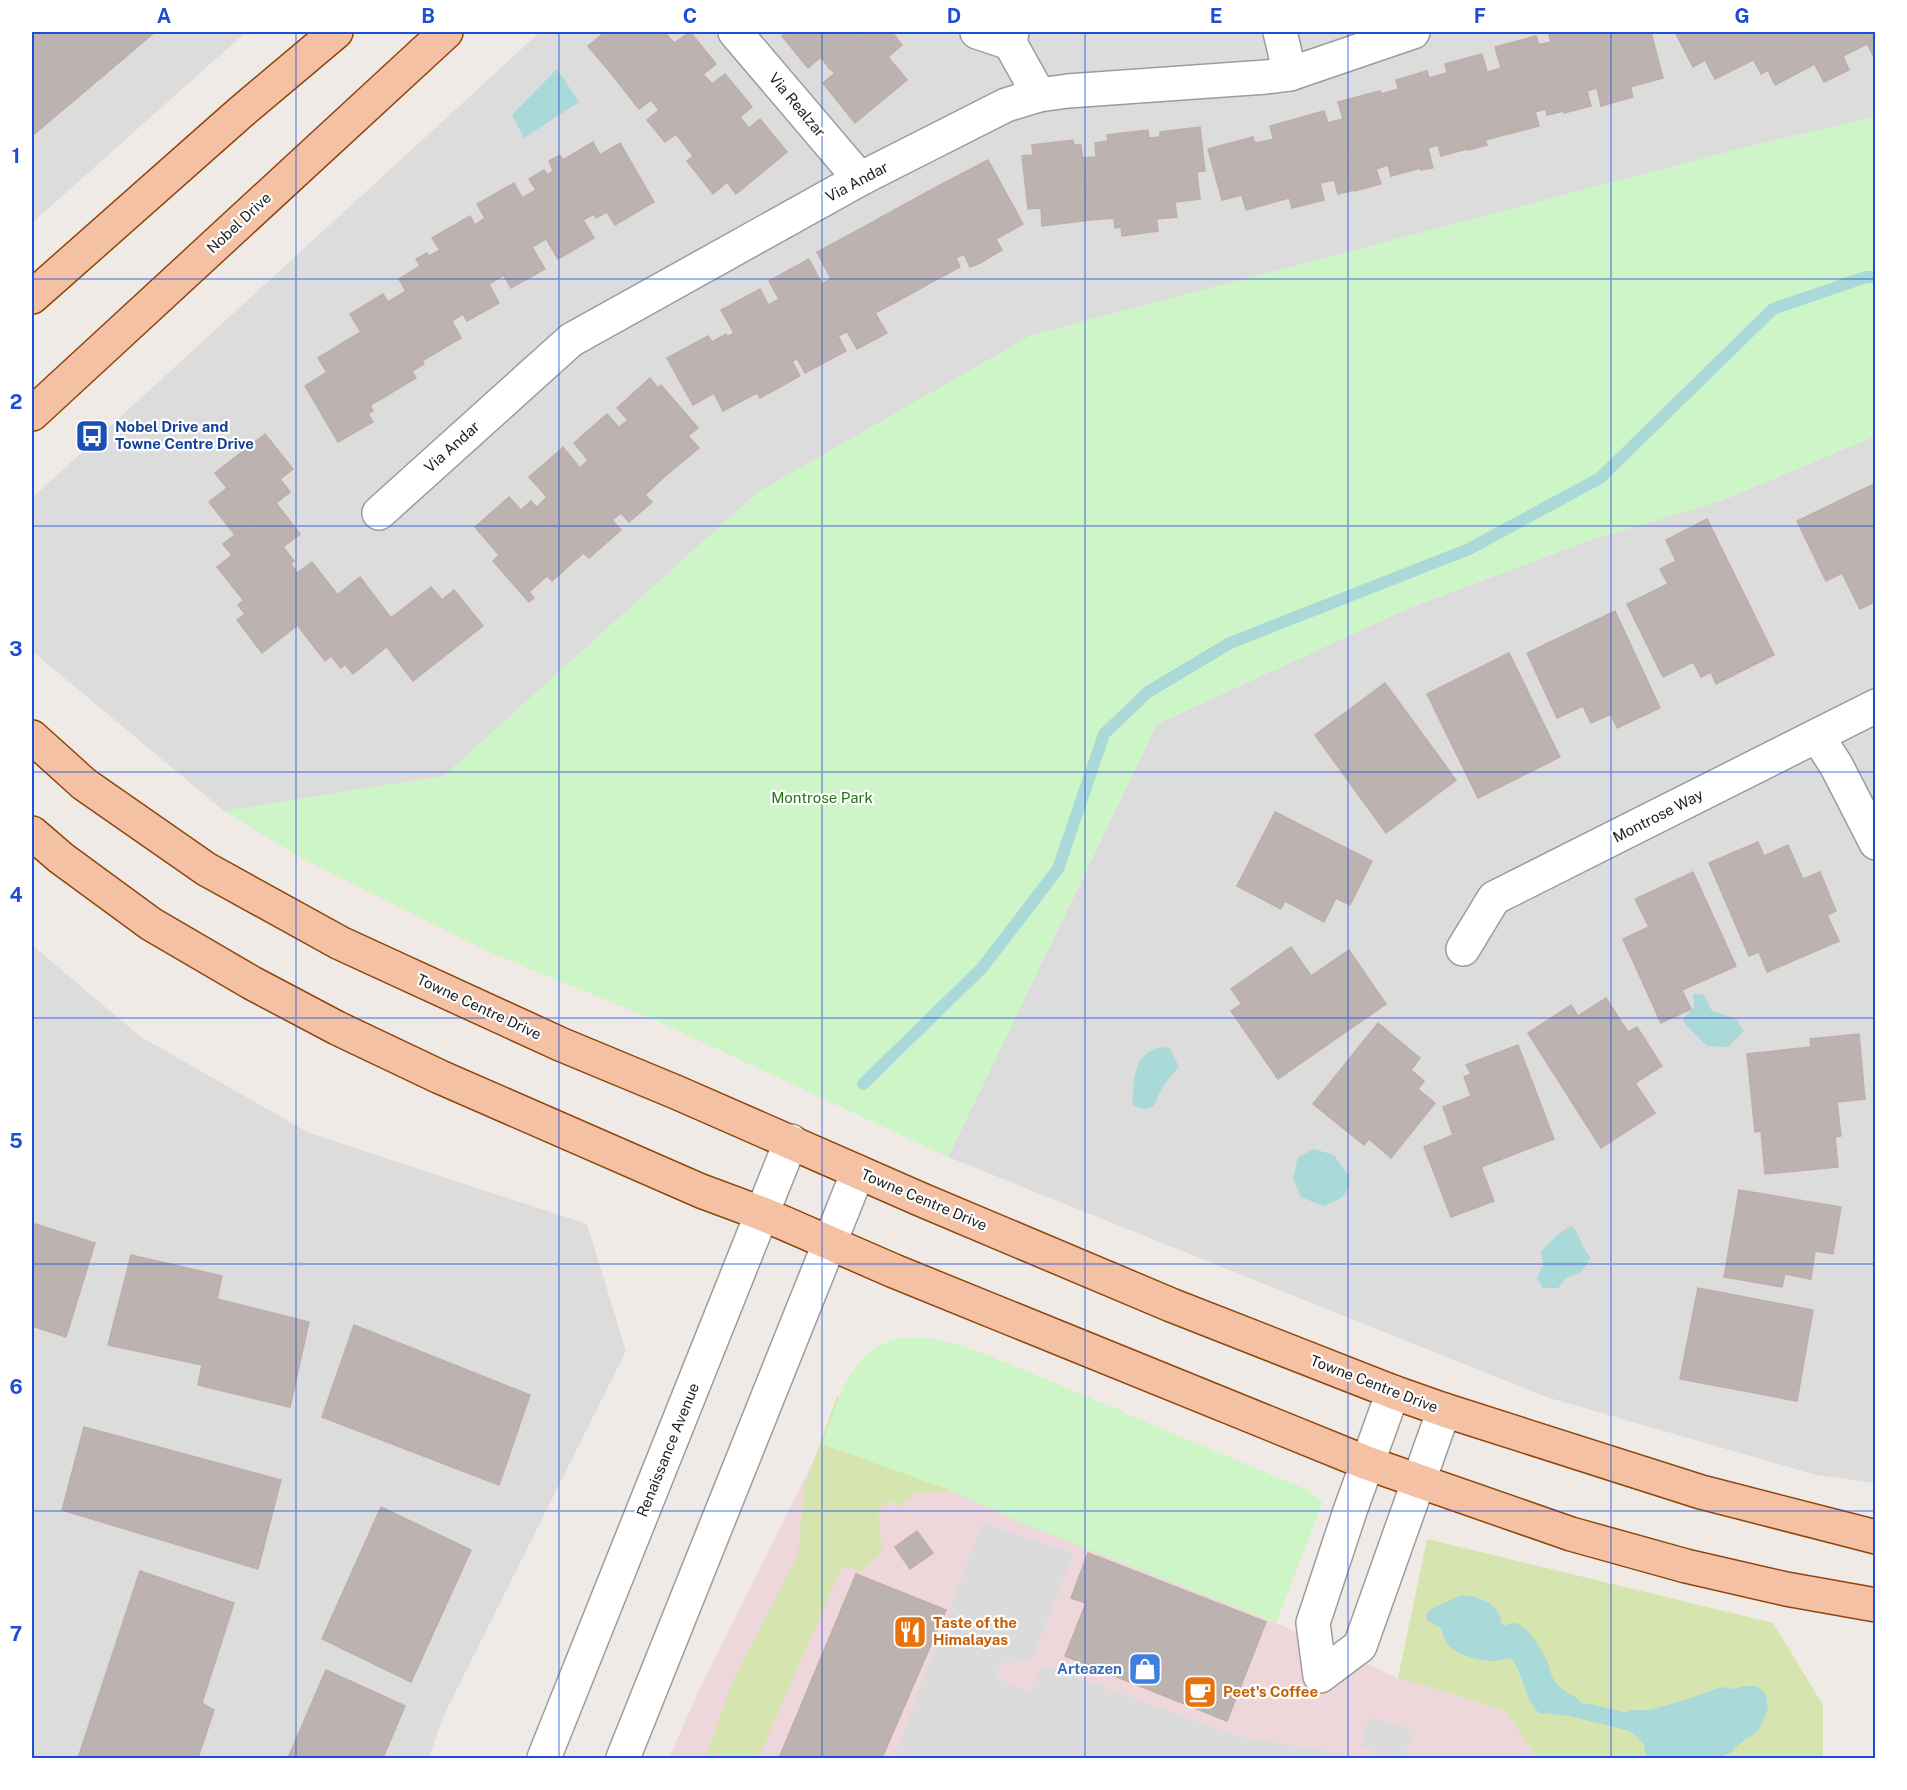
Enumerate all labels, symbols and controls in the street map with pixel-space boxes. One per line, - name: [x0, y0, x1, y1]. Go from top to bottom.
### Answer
- text: A: [157, 4, 171, 28]
- text: B: [421, 4, 435, 28]
- text: C: [683, 4, 697, 28]
- text: D: [947, 4, 961, 28]
- text: E: [1210, 4, 1222, 28]
- text: F: [1474, 4, 1486, 28]
- text: G: [1734, 4, 1750, 28]
- street label: Via Realzar: [766, 69, 829, 140]
- text: 1: [12, 144, 20, 168]
- street label: Via Andar: [823, 158, 891, 205]
- street label: Nobel Drive: [203, 189, 274, 257]
- text: 2: [10, 390, 22, 414]
- street label: Via Andar: [421, 417, 483, 476]
- bus stop icon: Nobel Drive and Towne Centre Drive: [74, 418, 110, 454]
- place label: Nobel Drive and Towne Centre Drive: [115, 418, 254, 452]
- text: 3: [9, 637, 23, 661]
- street label: Montrose Way: [1610, 786, 1706, 846]
- park label: Montrose Park: [771, 789, 873, 806]
- text: 4: [9, 883, 23, 907]
- street label: Towne Centre Drive: [414, 970, 544, 1043]
- text: 5: [9, 1129, 23, 1153]
- street label: Towne Centre Drive: [859, 1165, 990, 1234]
- street label: Towne Centre Drive: [1308, 1351, 1440, 1416]
- text: 6: [9, 1375, 23, 1399]
- street label: Renaissance Avenue: [633, 1380, 702, 1519]
- restaurant icon: Taste of the Himalayas: [892, 1614, 928, 1650]
- place label: Taste of the Himalayas: [933, 1614, 1017, 1648]
- text: 7: [10, 1622, 22, 1646]
- shop icon: Arteazen: [1127, 1651, 1163, 1687]
- place label: Arteazen: [1057, 1660, 1122, 1677]
- cafe icon: Peet's Coffee: [1182, 1674, 1218, 1710]
- place label: Peet's Coffee: [1223, 1683, 1318, 1700]

